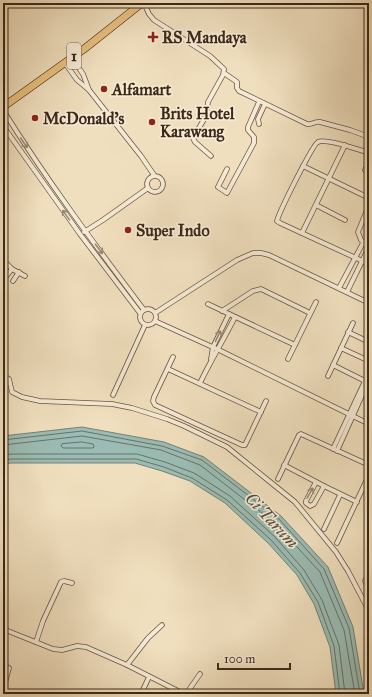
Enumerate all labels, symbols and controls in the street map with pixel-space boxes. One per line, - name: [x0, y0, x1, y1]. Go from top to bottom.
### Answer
- place label: RS Mandaya: [162, 28, 248, 48]
- marker: RS Mandaya: [147, 31, 159, 43]
- road number: 1: [67, 43, 81, 69]
- place label: Alfamart: [111, 80, 171, 99]
- marker: Alfamart: [99, 84, 109, 94]
- place label: Brits Hotel Karawang: [160, 104, 235, 142]
- place label: McDonald's: [43, 109, 124, 128]
- marker: McDonald's: [30, 113, 40, 123]
- marker: Brits Hotel Karawang: [147, 117, 157, 127]
- one-way arrow: [20, 137, 28, 148]
- one-way arrow: [62, 210, 70, 221]
- place label: Super Indo: [136, 221, 210, 241]
- marker: Super Indo: [123, 225, 133, 235]
- one-way arrow: [94, 244, 103, 255]
- one-way arrow: [215, 330, 222, 342]
- one-way arrow: [307, 487, 315, 499]
- water label: Ci Tarum: [241, 488, 303, 553]
- scale bar: [218, 645, 290, 671]
- text: 100 m: [224, 652, 255, 666]

